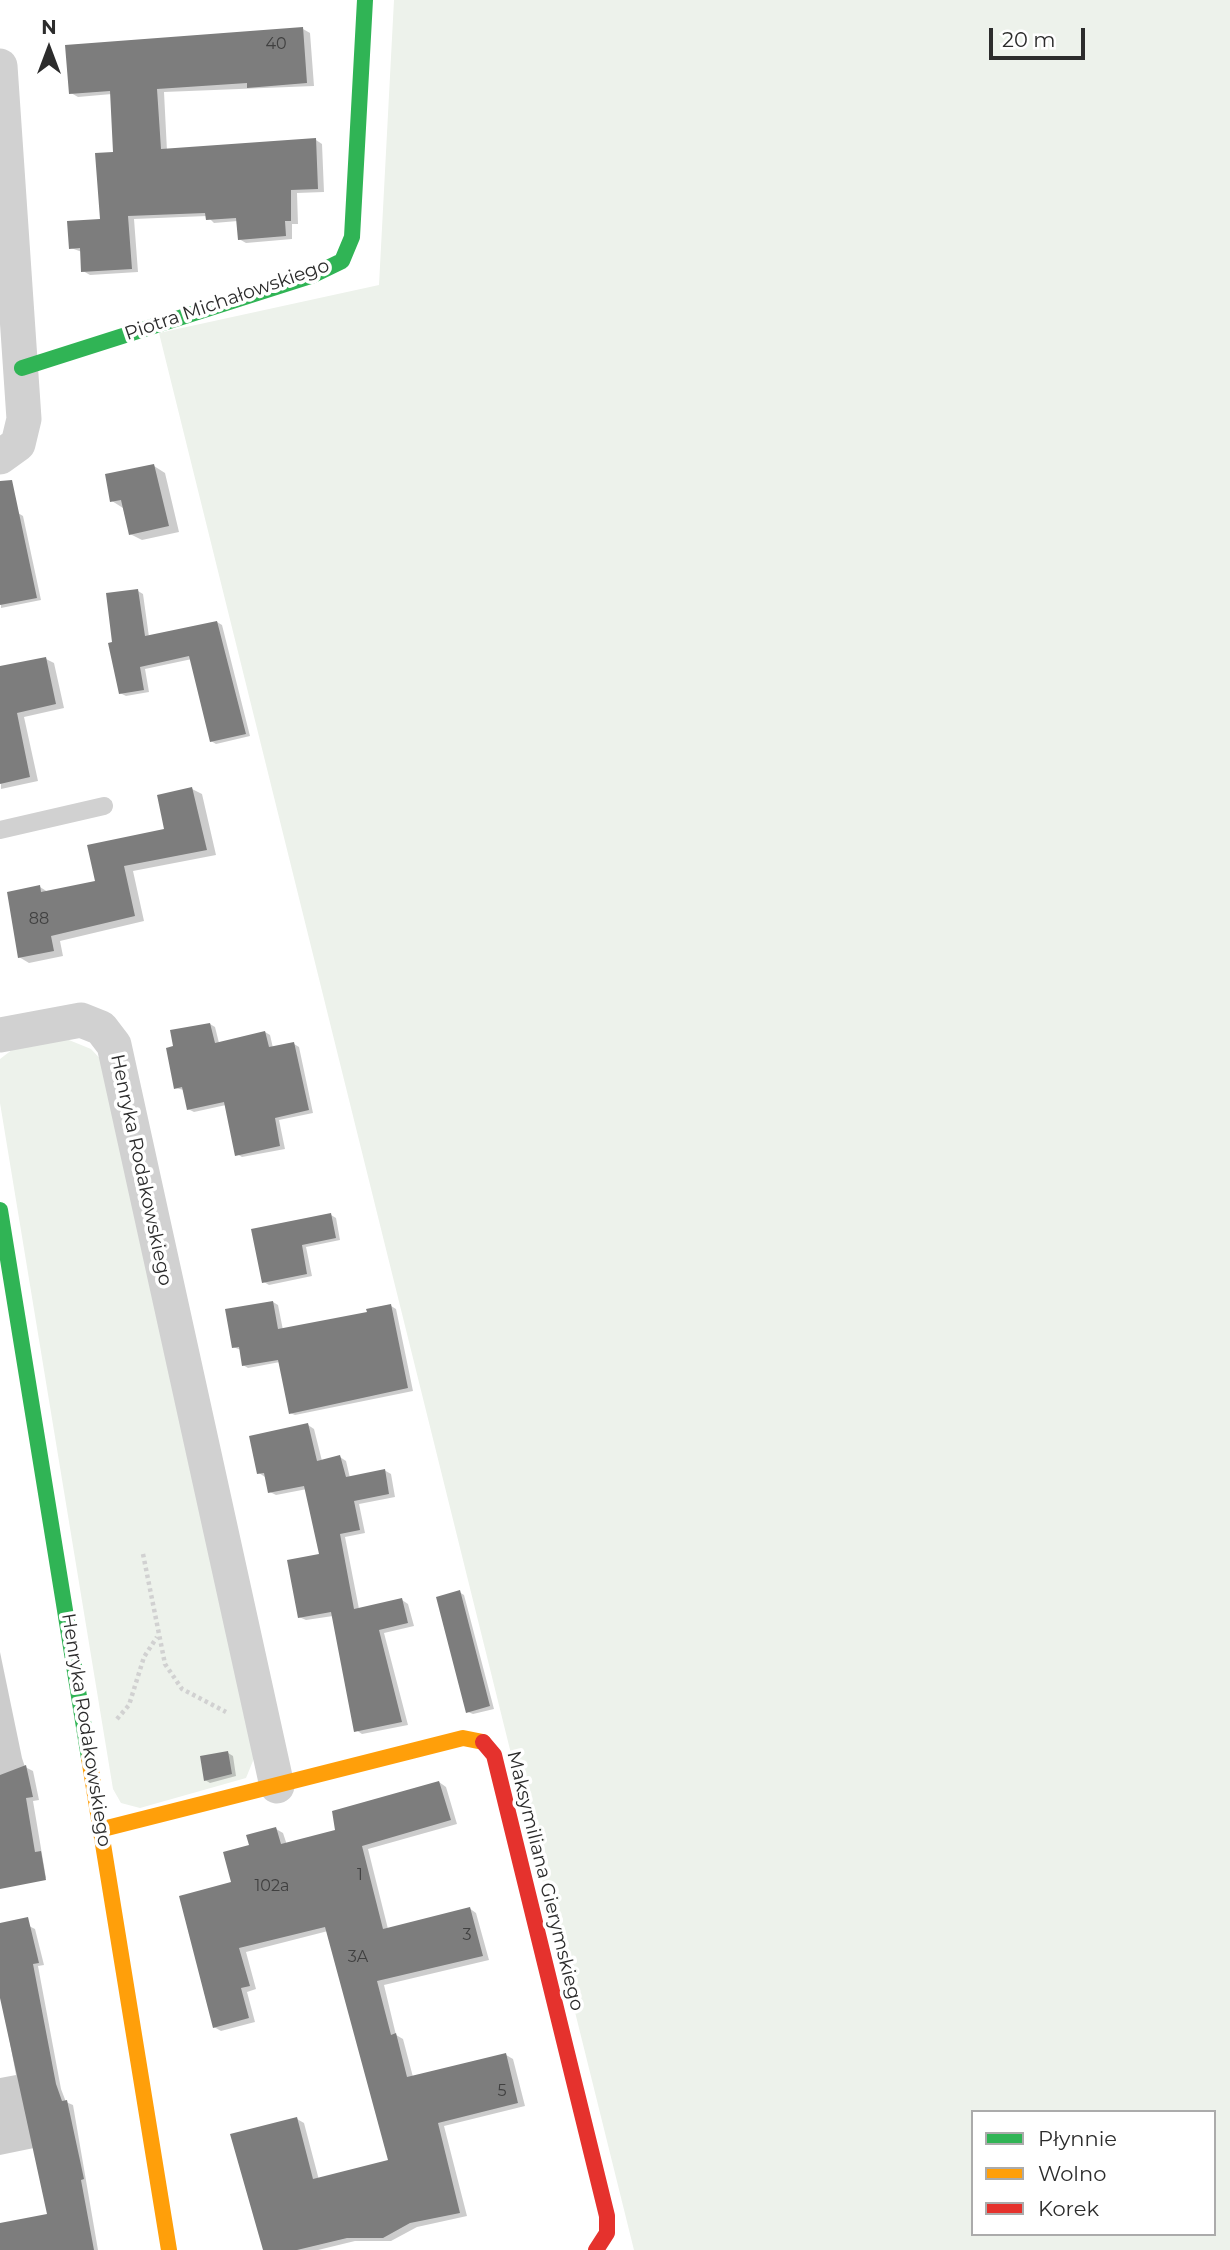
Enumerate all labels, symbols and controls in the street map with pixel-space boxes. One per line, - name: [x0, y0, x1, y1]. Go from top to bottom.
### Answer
- north arrow: [14, 14, 84, 84]
- scale bar: [992, 14, 1088, 58]
- text: N: [41, 16, 57, 39]
- text: 20 m: [1002, 27, 1056, 52]
- house number: 40: [265, 34, 287, 54]
- street label: Piotra Michałowskiego: [122, 254, 332, 346]
- house number: 88: [29, 909, 49, 929]
- street label: Henryka Rodakowskiego: [105, 1052, 177, 1288]
- street label: Henryka Rodakowskiego: [56, 1612, 116, 1848]
- street label: Maksymiliana Gierymskiego: [502, 1749, 588, 2013]
- house number: 1: [357, 1865, 363, 1885]
- house number: 102a: [255, 1876, 289, 1896]
- house number: 3: [462, 1925, 472, 1945]
- house number: 3A: [348, 1947, 368, 1967]
- house number: 5: [497, 2081, 507, 2101]
- legend: [971, 2110, 1216, 2236]
- text: Płynnie: [1038, 2126, 1117, 2151]
- text: Wolno: [1038, 2161, 1106, 2186]
- text: Korek: [1038, 2196, 1099, 2221]

